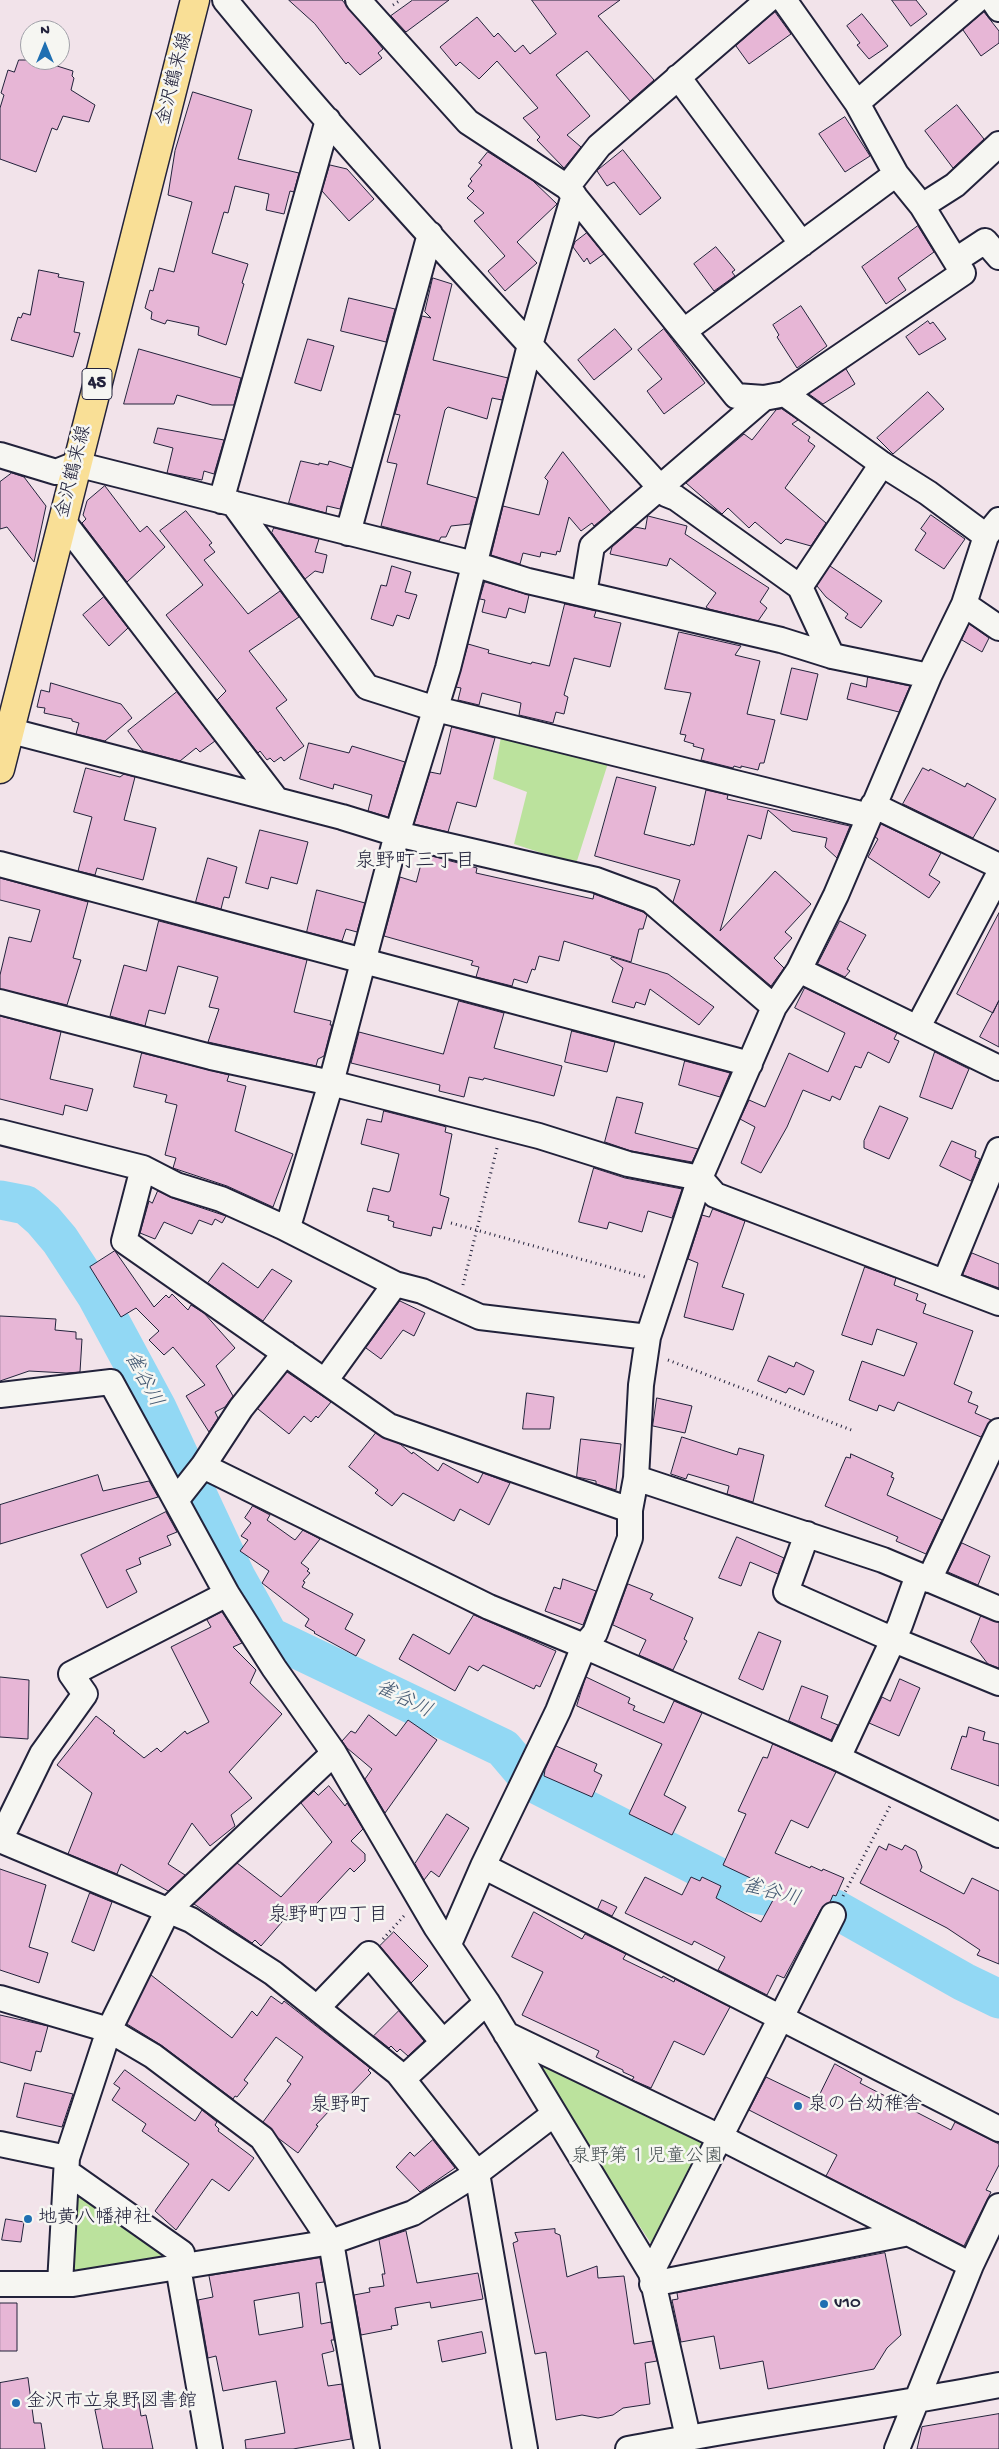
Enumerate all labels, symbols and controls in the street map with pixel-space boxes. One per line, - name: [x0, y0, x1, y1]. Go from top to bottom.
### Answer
- north arrow: [20, 20, 70, 70]
- text: N: [40, 22, 50, 39]
- street label: 金沢鶴来線: [153, 30, 199, 128]
- road number: 45: [82, 368, 112, 399]
- street label: 金沢鶴来線: [52, 423, 98, 521]
- district label: 泉野町三丁目: [355, 851, 475, 875]
- water label: 雀谷川: [117, 1348, 167, 1412]
- water label: 雀谷川: [371, 1677, 435, 1725]
- water label: 雀谷川: [739, 1875, 803, 1913]
- district label: 泉野町四丁目: [268, 1905, 388, 1929]
- district label: 泉野町: [310, 2095, 370, 2119]
- place label: 泉の台幼稚舎: [808, 2095, 922, 2117]
- marker: 泉の台幼稚舎: [792, 2100, 804, 2112]
- park label: 泉野第１児童公園: [571, 2147, 723, 2169]
- place label: 地黄八幡神社: [38, 2208, 152, 2230]
- marker: 地黄八幡神社: [22, 2213, 34, 2225]
- place label: v10: [834, 2293, 861, 2315]
- marker: v10: [818, 2298, 830, 2310]
- place label: 金沢市立泉野図書館: [26, 2392, 197, 2414]
- marker: 金沢市立泉野図書館: [10, 2397, 22, 2409]

